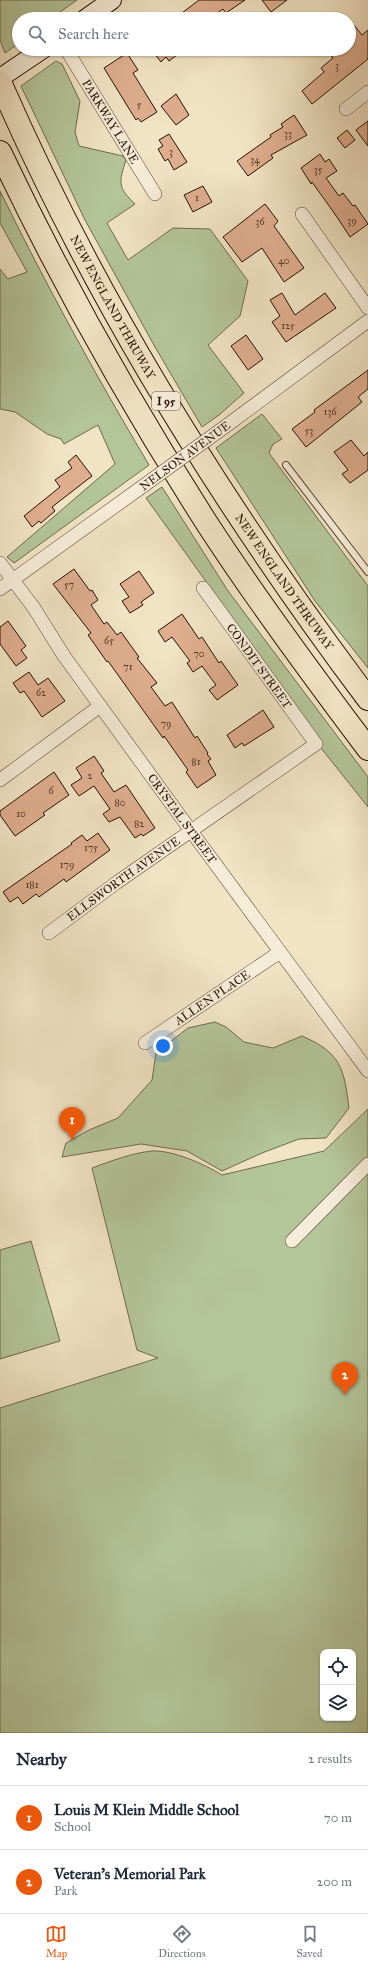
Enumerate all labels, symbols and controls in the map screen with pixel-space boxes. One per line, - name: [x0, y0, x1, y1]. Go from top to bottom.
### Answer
- search box: [12, 12, 356, 56]
- icon: search: [26, 23, 48, 45]
- text: Search here: [58, 25, 129, 43]
- house number: 3: [335, 60, 339, 72]
- street label: PARKWAY LANE: [79, 77, 142, 167]
- house number: 5: [137, 99, 142, 111]
- house number: 33: [284, 128, 292, 140]
- house number: 3: [169, 146, 173, 158]
- house number: 34: [250, 154, 260, 166]
- house number: 35: [314, 164, 323, 176]
- house number: 1: [195, 192, 199, 204]
- house number: 39: [347, 215, 357, 227]
- house number: 36: [255, 216, 265, 228]
- street label: NEW ENGLAND THRUWAY: [67, 233, 158, 382]
- house number: 40: [278, 255, 290, 267]
- house number: 125: [281, 320, 295, 332]
- road number: I 95: [152, 392, 180, 410]
- house number: 136: [323, 406, 337, 418]
- street label: NELSON AVENUE: [137, 418, 233, 494]
- house number: 53: [305, 425, 313, 437]
- street label: NEW ENGLAND THRUWAY: [232, 511, 337, 653]
- house number: 57: [64, 579, 74, 591]
- street label: CONDIT STREET: [223, 621, 295, 711]
- house number: 65: [104, 635, 114, 647]
- house number: 70: [193, 648, 205, 660]
- house number: 71: [123, 661, 133, 673]
- house number: 62: [36, 687, 46, 699]
- house number: 79: [161, 718, 171, 730]
- house number: 81: [191, 756, 201, 768]
- house number: 2: [88, 770, 93, 782]
- street label: CRYSTAL STREET: [145, 771, 219, 866]
- house number: 6: [48, 785, 54, 797]
- house number: 80: [114, 797, 126, 809]
- house number: 10: [16, 808, 26, 820]
- house number: 82: [134, 818, 144, 830]
- street label: ELLSWORTH AVENUE: [64, 834, 183, 924]
- house number: 175: [84, 842, 98, 854]
- house number: 179: [60, 859, 74, 871]
- house number: 181: [25, 879, 39, 891]
- street label: ALLEN PLACE: [171, 967, 253, 1029]
- your location: [153, 1036, 173, 1056]
- pin: 1: [59, 1107, 85, 1140]
- pin: 2: [332, 1362, 358, 1395]
- map controls: [320, 1649, 356, 1721]
- button: locate: [320, 1649, 356, 1685]
- button: layers: [320, 1685, 356, 1721]
- text: Nearby: [16, 1749, 67, 1770]
- text: 2 results: [308, 1751, 352, 1767]
- text: Louis M Klein Middle School: [54, 1801, 239, 1819]
- text: 1: [26, 1810, 32, 1826]
- text: 70 m: [324, 1810, 352, 1826]
- text: School: [54, 1819, 91, 1835]
- text: Veteran's Memorial Park: [54, 1865, 206, 1883]
- text: 2: [26, 1874, 32, 1890]
- text: 200 m: [317, 1874, 352, 1890]
- text: Park: [54, 1883, 78, 1899]
- tab: Map: [45, 1923, 67, 1960]
- tab: Directions: [158, 1923, 206, 1960]
- tab: Saved: [296, 1923, 323, 1960]

